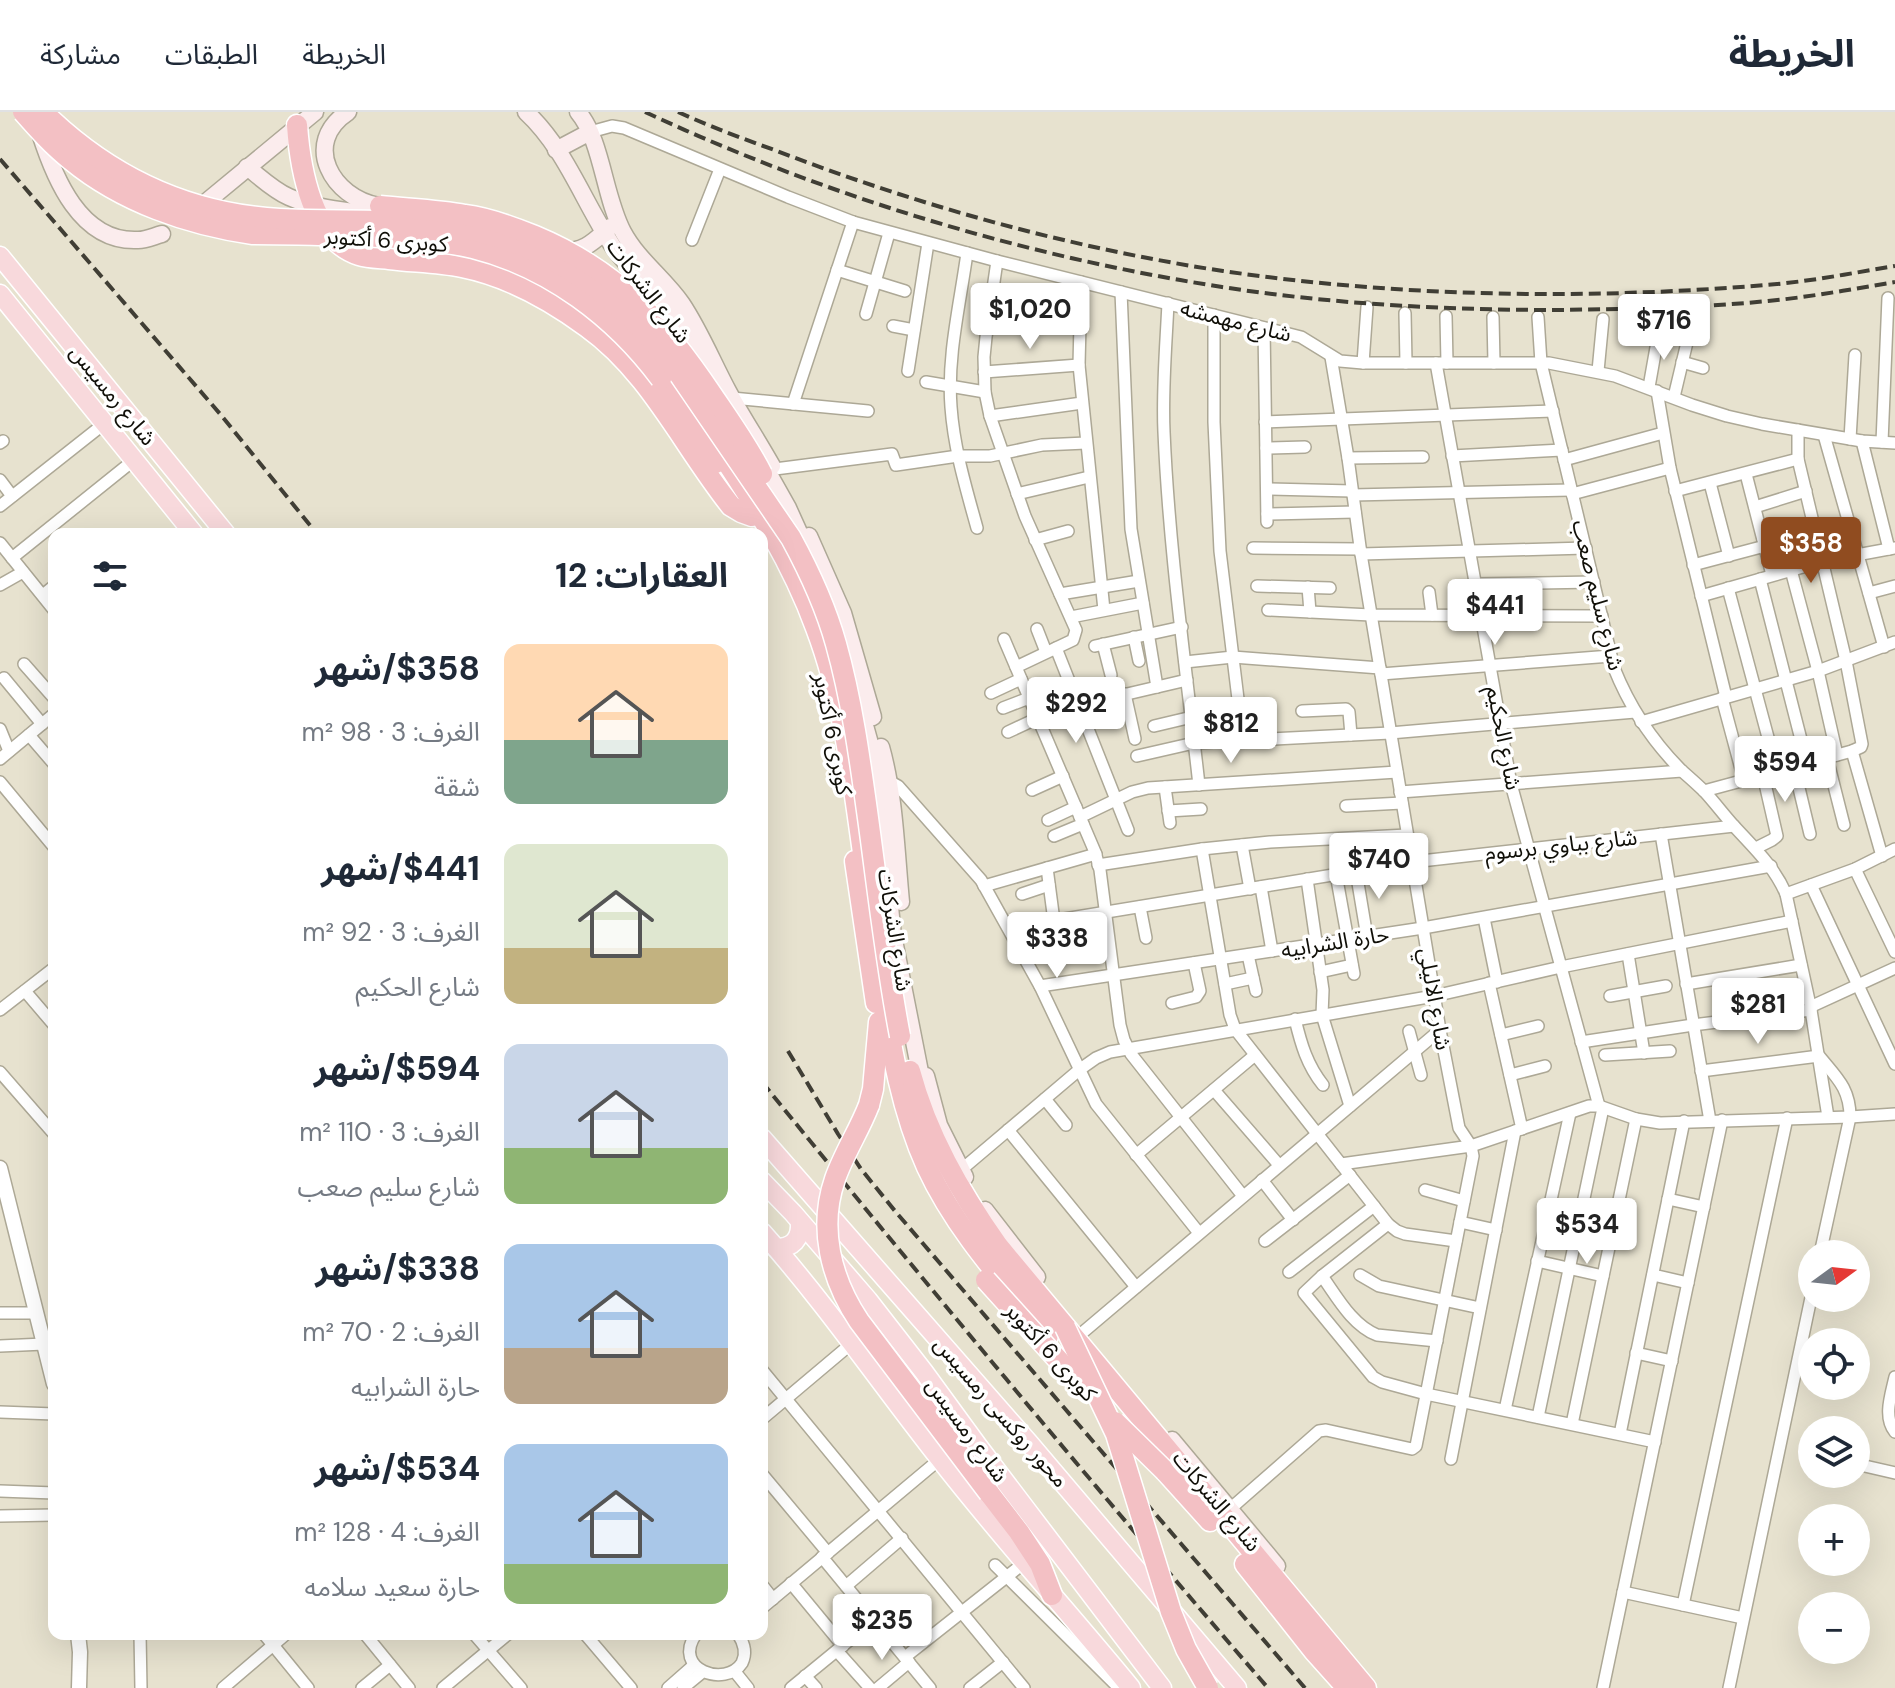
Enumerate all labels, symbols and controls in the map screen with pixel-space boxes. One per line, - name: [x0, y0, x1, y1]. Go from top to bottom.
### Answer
- text: الخريطة: [1729, 29, 1855, 79]
- text: مشاركة: [40, 36, 121, 73]
- text: الطبقات: [165, 36, 258, 73]
- text: الخريطة: [302, 36, 386, 73]
- street label: كوبرى 6 أكتوبر: [322, 221, 450, 259]
- street label: شارع الشركات: [599, 233, 698, 350]
- pin: $1,020: [965, 283, 1095, 351]
- text: $1,020: [989, 292, 1071, 326]
- street label: شارع مهمشه: [1177, 293, 1295, 351]
- pin: $716: [1617, 294, 1711, 362]
- text: $716: [1636, 303, 1692, 337]
- street label: شارع رمسيس: [62, 338, 163, 453]
- street label: شارع سليم صعب: [1563, 517, 1631, 674]
- pin: $358: [1764, 517, 1858, 585]
- text: $358: [1779, 526, 1843, 560]
- text: العقارات: 12: [555, 553, 728, 598]
- icon: filters: [88, 554, 132, 598]
- pin: $441: [1448, 579, 1542, 647]
- text: $441: [1466, 588, 1524, 622]
- text: $358/شهر: [315, 646, 480, 691]
- street label: كوبرى 6 أكتوبر: [807, 669, 859, 798]
- icon: home: [568, 676, 664, 772]
- pin: $292: [1029, 677, 1123, 745]
- street label: شارع الحكيم: [1478, 683, 1528, 793]
- text: $292: [1045, 686, 1107, 720]
- pin: $812: [1184, 697, 1278, 765]
- text: $812: [1203, 706, 1259, 740]
- text: الغرف: 3 · 98 m²: [302, 715, 480, 749]
- pin: $594: [1738, 736, 1832, 804]
- text: $594: [1753, 745, 1817, 779]
- text: شقة: [434, 770, 480, 804]
- street label: شارع بباوي برسوم: [1483, 823, 1639, 870]
- pin: $740: [1332, 833, 1426, 901]
- text: $740: [1347, 842, 1411, 876]
- text: $441/شهر: [321, 846, 480, 891]
- street label: شارع الشركات: [869, 867, 919, 994]
- icon: home: [568, 876, 664, 972]
- pin: $338: [1010, 912, 1104, 980]
- text: الغرف: 3 · 92 m²: [302, 915, 480, 949]
- street label: حارة الشرابيه: [1279, 919, 1391, 965]
- text: $338: [1025, 921, 1089, 955]
- street label: شارع الاليلي: [1410, 946, 1458, 1053]
- text: شارع الحكيم: [355, 970, 480, 1004]
- pin: $281: [1711, 978, 1805, 1046]
- text: $281: [1730, 987, 1786, 1021]
- text: $594/شهر: [314, 1046, 480, 1091]
- icon: home: [568, 1076, 664, 1172]
- text: الغرف: 3 · 110 m²: [299, 1115, 480, 1149]
- text: شارع سليم صعب: [298, 1170, 480, 1204]
- pin: $534: [1540, 1198, 1634, 1266]
- text: $534: [1555, 1207, 1619, 1241]
- north arrow: [1798, 1240, 1870, 1312]
- map controls: [1798, 1240, 1870, 1664]
- text: $338/شهر: [315, 1246, 480, 1291]
- icon: home: [568, 1276, 664, 1372]
- street label: كوبرى 6 أكتوبر: [998, 1296, 1104, 1408]
- text: الغرف: 2 · 70 m²: [302, 1315, 480, 1349]
- button: locate: [1798, 1328, 1870, 1400]
- street label: محور روكسى رمسيس: [927, 1330, 1075, 1494]
- text: حارة الشرابيه: [351, 1370, 480, 1404]
- street label: شارع رمسيس: [918, 1372, 1015, 1489]
- button: layers: [1798, 1416, 1870, 1488]
- street label: شارع الشركات: [1165, 1444, 1268, 1559]
- text: $534/شهر: [314, 1446, 480, 1491]
- icon: home: [568, 1476, 664, 1572]
- button: +: [1798, 1504, 1870, 1576]
- text: الغرف: 4 · 128 m²: [294, 1515, 480, 1549]
- text: حارة سعيد سلامه: [305, 1570, 480, 1604]
- button: −: [1798, 1592, 1870, 1664]
- pin: $235: [835, 1594, 929, 1662]
- text: $235: [851, 1603, 913, 1637]

